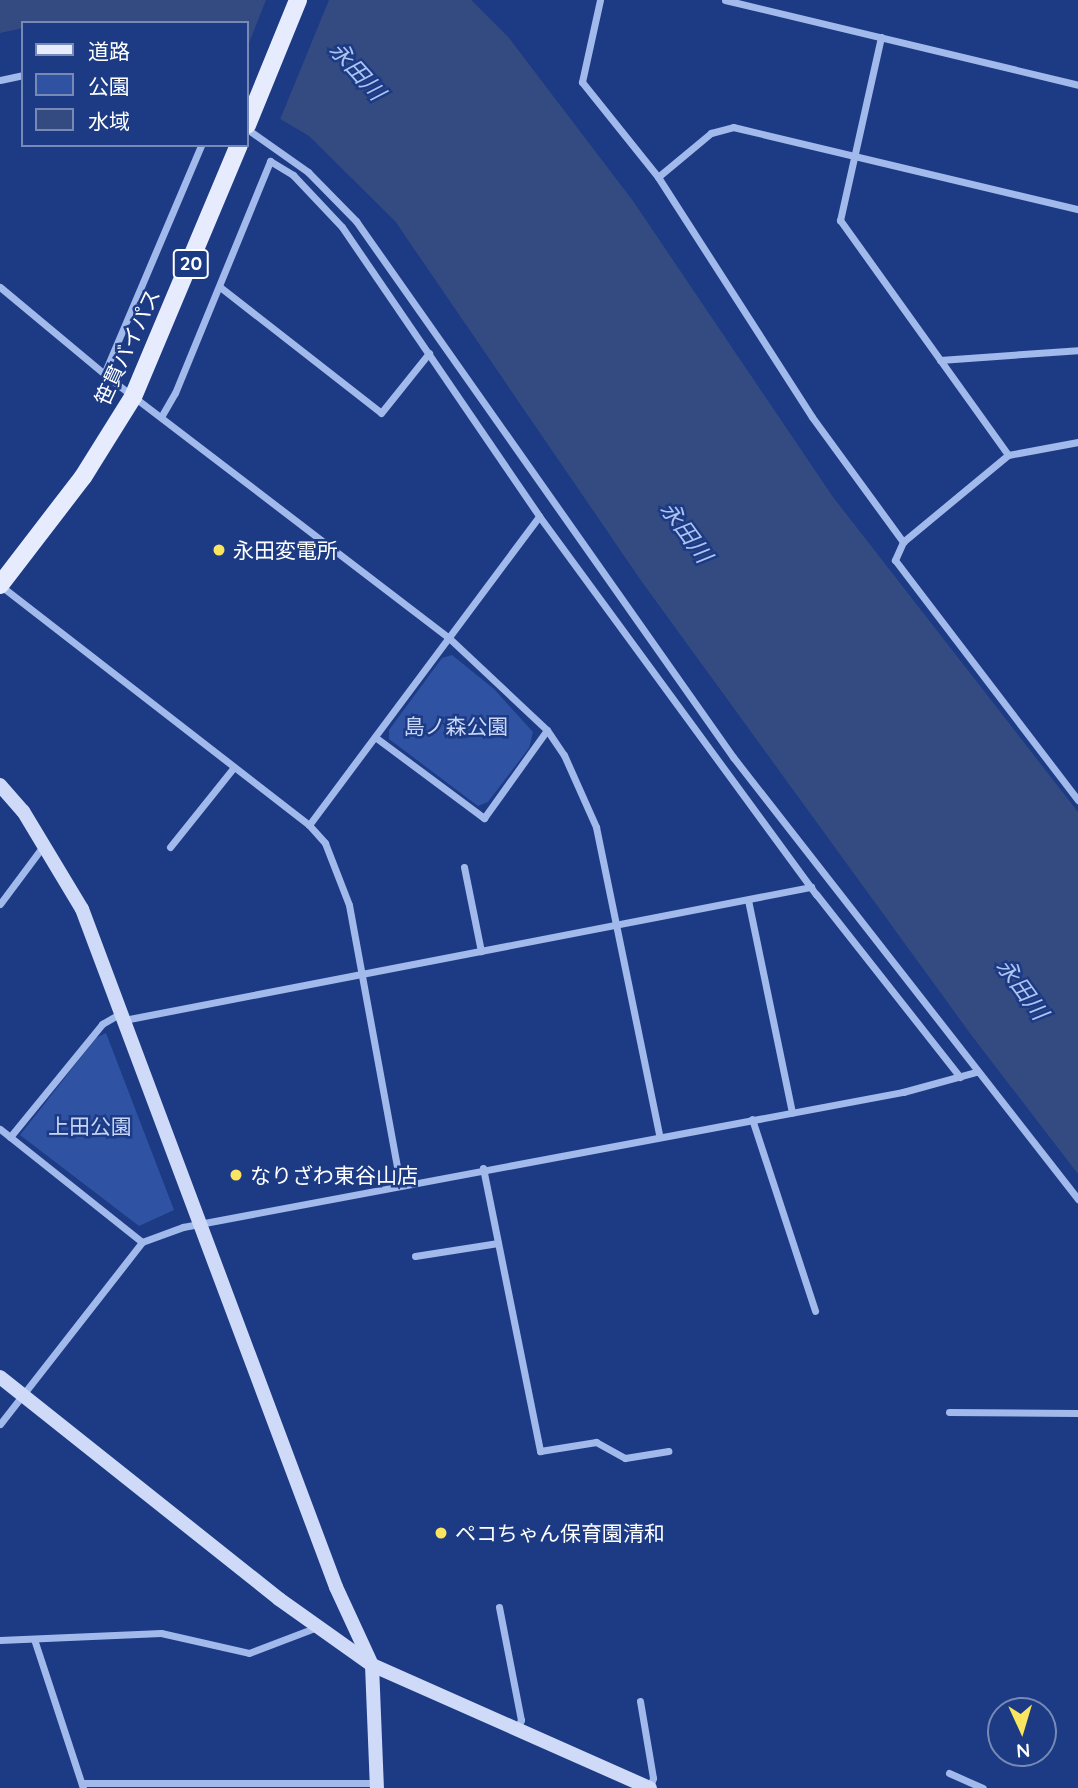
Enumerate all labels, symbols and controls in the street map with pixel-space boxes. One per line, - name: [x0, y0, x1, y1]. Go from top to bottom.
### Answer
- legend: [21, 21, 248, 147]
- water label: 永田川: [324, 36, 390, 106]
- text: 道路: [88, 38, 130, 64]
- text: 公園: [88, 73, 130, 99]
- text: 水域: [88, 108, 130, 134]
- road number: 20: [172, 248, 210, 280]
- street label: 笹貫バイパス: [89, 285, 165, 409]
- water label: 永田川: [655, 496, 717, 568]
- place label: 永田変電所: [233, 537, 338, 563]
- marker: 永田変電所: [211, 542, 227, 558]
- park label: 島ノ森公園: [404, 713, 508, 739]
- water label: 永田川: [991, 953, 1053, 1025]
- park label: 上田公園: [48, 1113, 132, 1139]
- place label: なりざわ東谷山店: [250, 1162, 418, 1188]
- marker: なりざわ東谷山店: [228, 1167, 244, 1183]
- place label: ペコちゃん保育園清和: [455, 1520, 665, 1546]
- marker: ペコちゃん保育園清和: [433, 1525, 449, 1541]
- north arrow: [987, 1697, 1057, 1767]
- text: N: [1016, 1738, 1031, 1763]

